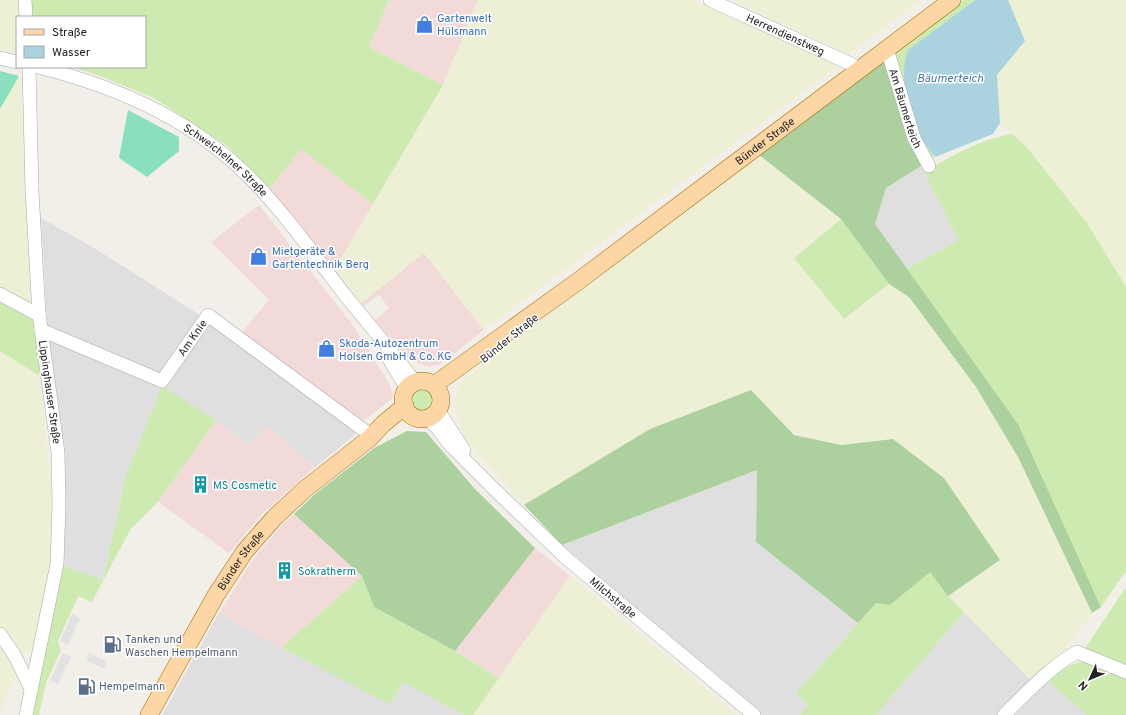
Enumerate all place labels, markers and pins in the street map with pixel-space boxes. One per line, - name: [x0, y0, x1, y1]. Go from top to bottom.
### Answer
- place label: Gartenwelt Hülsmann: [437, 12, 492, 39]
- shop icon: Gartenwelt Hülsmann: [414, 14, 434, 34]
- place label: Mietgeräte & Gartentechnik Berg: [272, 245, 369, 272]
- shop icon: Mietgeräte & Gartentechnik Berg: [249, 247, 269, 267]
- place label: Skoda-Autozentrum Holsen GmbH & Co. KG: [339, 337, 452, 364]
- shop icon: Skoda-Autozentrum Holsen GmbH & Co. KG: [316, 339, 336, 359]
- building icon: MS Cosmetic: [190, 475, 210, 495]
- place label: MS Cosmetic: [213, 479, 277, 493]
- building icon: Sokratherm: [275, 561, 295, 581]
- place label: Sokratherm: [298, 565, 356, 579]
- place label: Tanken und Waschen Hempelmann: [125, 633, 238, 660]
- fuel station icon: Tanken und Waschen Hempelmann: [102, 635, 122, 655]
- fuel station icon: Hempelmann: [76, 676, 96, 696]
- place label: Hempelmann: [99, 680, 165, 694]

